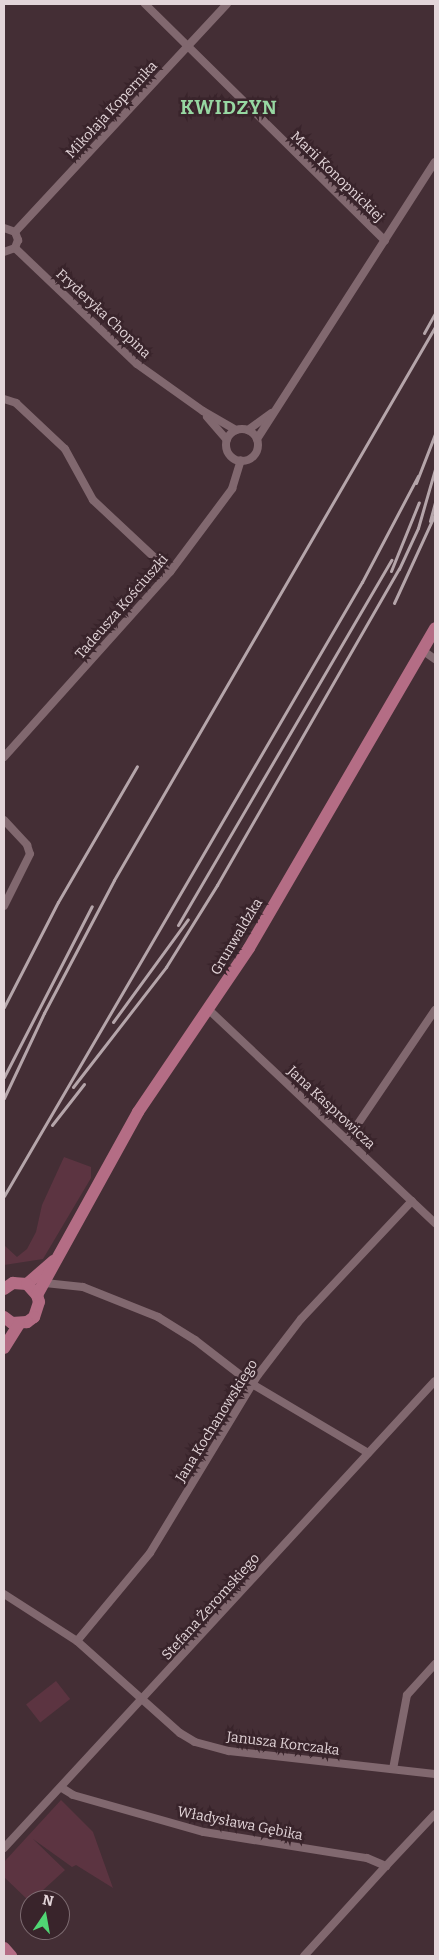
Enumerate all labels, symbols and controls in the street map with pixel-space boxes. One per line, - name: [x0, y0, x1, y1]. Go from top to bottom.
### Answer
- street label: Mikołaja Kopernika: [63, 58, 161, 162]
- district label: KWIDZYN: [179, 97, 279, 119]
- street label: Marii Konopnickiej: [287, 128, 387, 226]
- street label: Fryderyka Chopina: [52, 266, 154, 362]
- street label: Tadeusza Kościuszki: [72, 551, 172, 663]
- street label: Grunwaldzka: [208, 896, 266, 978]
- street label: Jana Kasprowicza: [284, 1063, 378, 1153]
- street label: Jana Kochanowskiego: [172, 1357, 262, 1485]
- street label: Stefana Żeromskiego: [159, 1550, 263, 1664]
- street label: Janusza Korczaka: [226, 1729, 340, 1759]
- street label: Władysława Gębika: [176, 1804, 304, 1844]
- north arrow: [20, 1890, 70, 1940]
- text: N: [41, 1891, 55, 1910]

